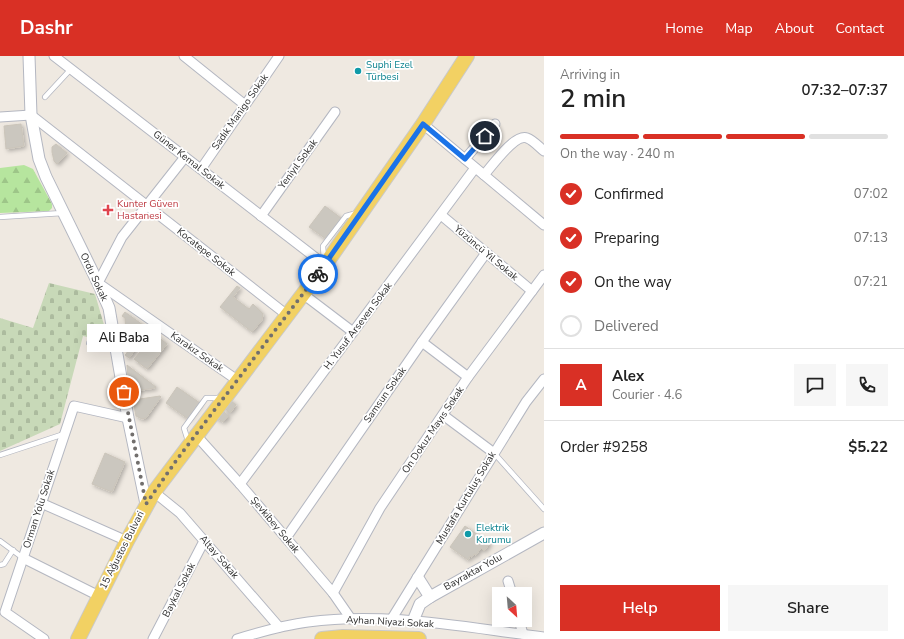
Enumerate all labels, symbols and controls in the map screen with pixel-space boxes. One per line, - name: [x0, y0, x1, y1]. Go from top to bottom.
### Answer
- text: Dashr: [20, 15, 73, 41]
- text: Home: [665, 19, 703, 38]
- text: Map: [725, 19, 753, 38]
- text: About: [775, 19, 814, 38]
- text: Contact: [836, 19, 884, 38]
- place label: Suphi Ezel Türbesi: [366, 58, 413, 84]
- marker: Suphi Ezel Türbesi: [353, 66, 363, 76]
- text: Arriving in: [560, 66, 620, 84]
- street label: Sadık Manigo Sokak: [208, 70, 272, 153]
- text: 07:32–07:37: [801, 80, 888, 100]
- text: 2 min: [560, 81, 626, 116]
- pin: [468, 119, 502, 153]
- icon: home: [474, 125, 496, 147]
- street label: Güner Kemal Sokak: [150, 127, 229, 193]
- street label: Yeniyıl Sokak: [275, 135, 321, 193]
- text: On the way · 240 m: [560, 145, 675, 163]
- icon: check: [560, 183, 582, 205]
- text: Confirmed: [594, 184, 664, 204]
- text: 07:02: [854, 185, 888, 203]
- place label: Kunter Güven Hastanesi: [117, 197, 178, 223]
- marker: Kunter Güven Hastanesi: [102, 204, 114, 216]
- street label: Yüzüncü Yıl Sokak: [450, 221, 522, 285]
- street label: Kocatepe Sokak: [174, 225, 239, 280]
- icon: check: [560, 227, 582, 249]
- text: Preparing: [594, 228, 659, 248]
- text: 07:13: [854, 229, 888, 247]
- street label: Ordu Sokak: [77, 250, 112, 304]
- courier: [298, 254, 338, 294]
- icon: bike: [307, 263, 329, 285]
- icon: check: [560, 271, 582, 293]
- text: On the way: [594, 272, 672, 292]
- text: 07:21: [854, 273, 888, 291]
- street label: H. Yusuf Arseven Sokak: [320, 279, 396, 373]
- text: Delivered: [594, 316, 659, 336]
- callout: Ali Baba: [87, 324, 161, 352]
- text: Ali Baba: [99, 329, 149, 347]
- street label: Karakız Sokak: [168, 329, 227, 376]
- street label: Samsun Sokak: [360, 363, 410, 426]
- button: chat: [794, 364, 836, 406]
- button: phone: [846, 364, 888, 406]
- text: Alex: [612, 366, 644, 386]
- pin: [107, 375, 141, 409]
- text: A: [575, 375, 587, 395]
- icon: bag: [113, 381, 135, 403]
- street label: On Dokuz Mayıs Sokak: [399, 383, 468, 476]
- text: Courier · 4.6: [612, 386, 682, 404]
- text: Order #9258: [560, 437, 648, 457]
- text: $5.22: [848, 437, 888, 457]
- street label: Mustafa Kurtuluş Sokak: [433, 448, 500, 547]
- street label: Orman Yolu Sokak: [20, 467, 59, 550]
- street label: Şevkibey Sokak: [247, 494, 303, 557]
- street label: 15 Ağustos Bulvari: [96, 509, 148, 591]
- place label: Elektrik Kurumu: [476, 521, 511, 547]
- marker: Elektrik Kurumu: [463, 529, 473, 539]
- street label: Altay Sokak: [196, 532, 243, 583]
- street label: Bayraktar Yolu: [441, 550, 505, 594]
- street label: Baykal Sokak: [159, 559, 199, 620]
- button: Help: [560, 585, 720, 631]
- button: Share: [728, 585, 888, 631]
- north arrow: [492, 587, 532, 627]
- map controls: [492, 587, 532, 627]
- street label: Ayhan Niyazi Sokak: [346, 613, 435, 631]

